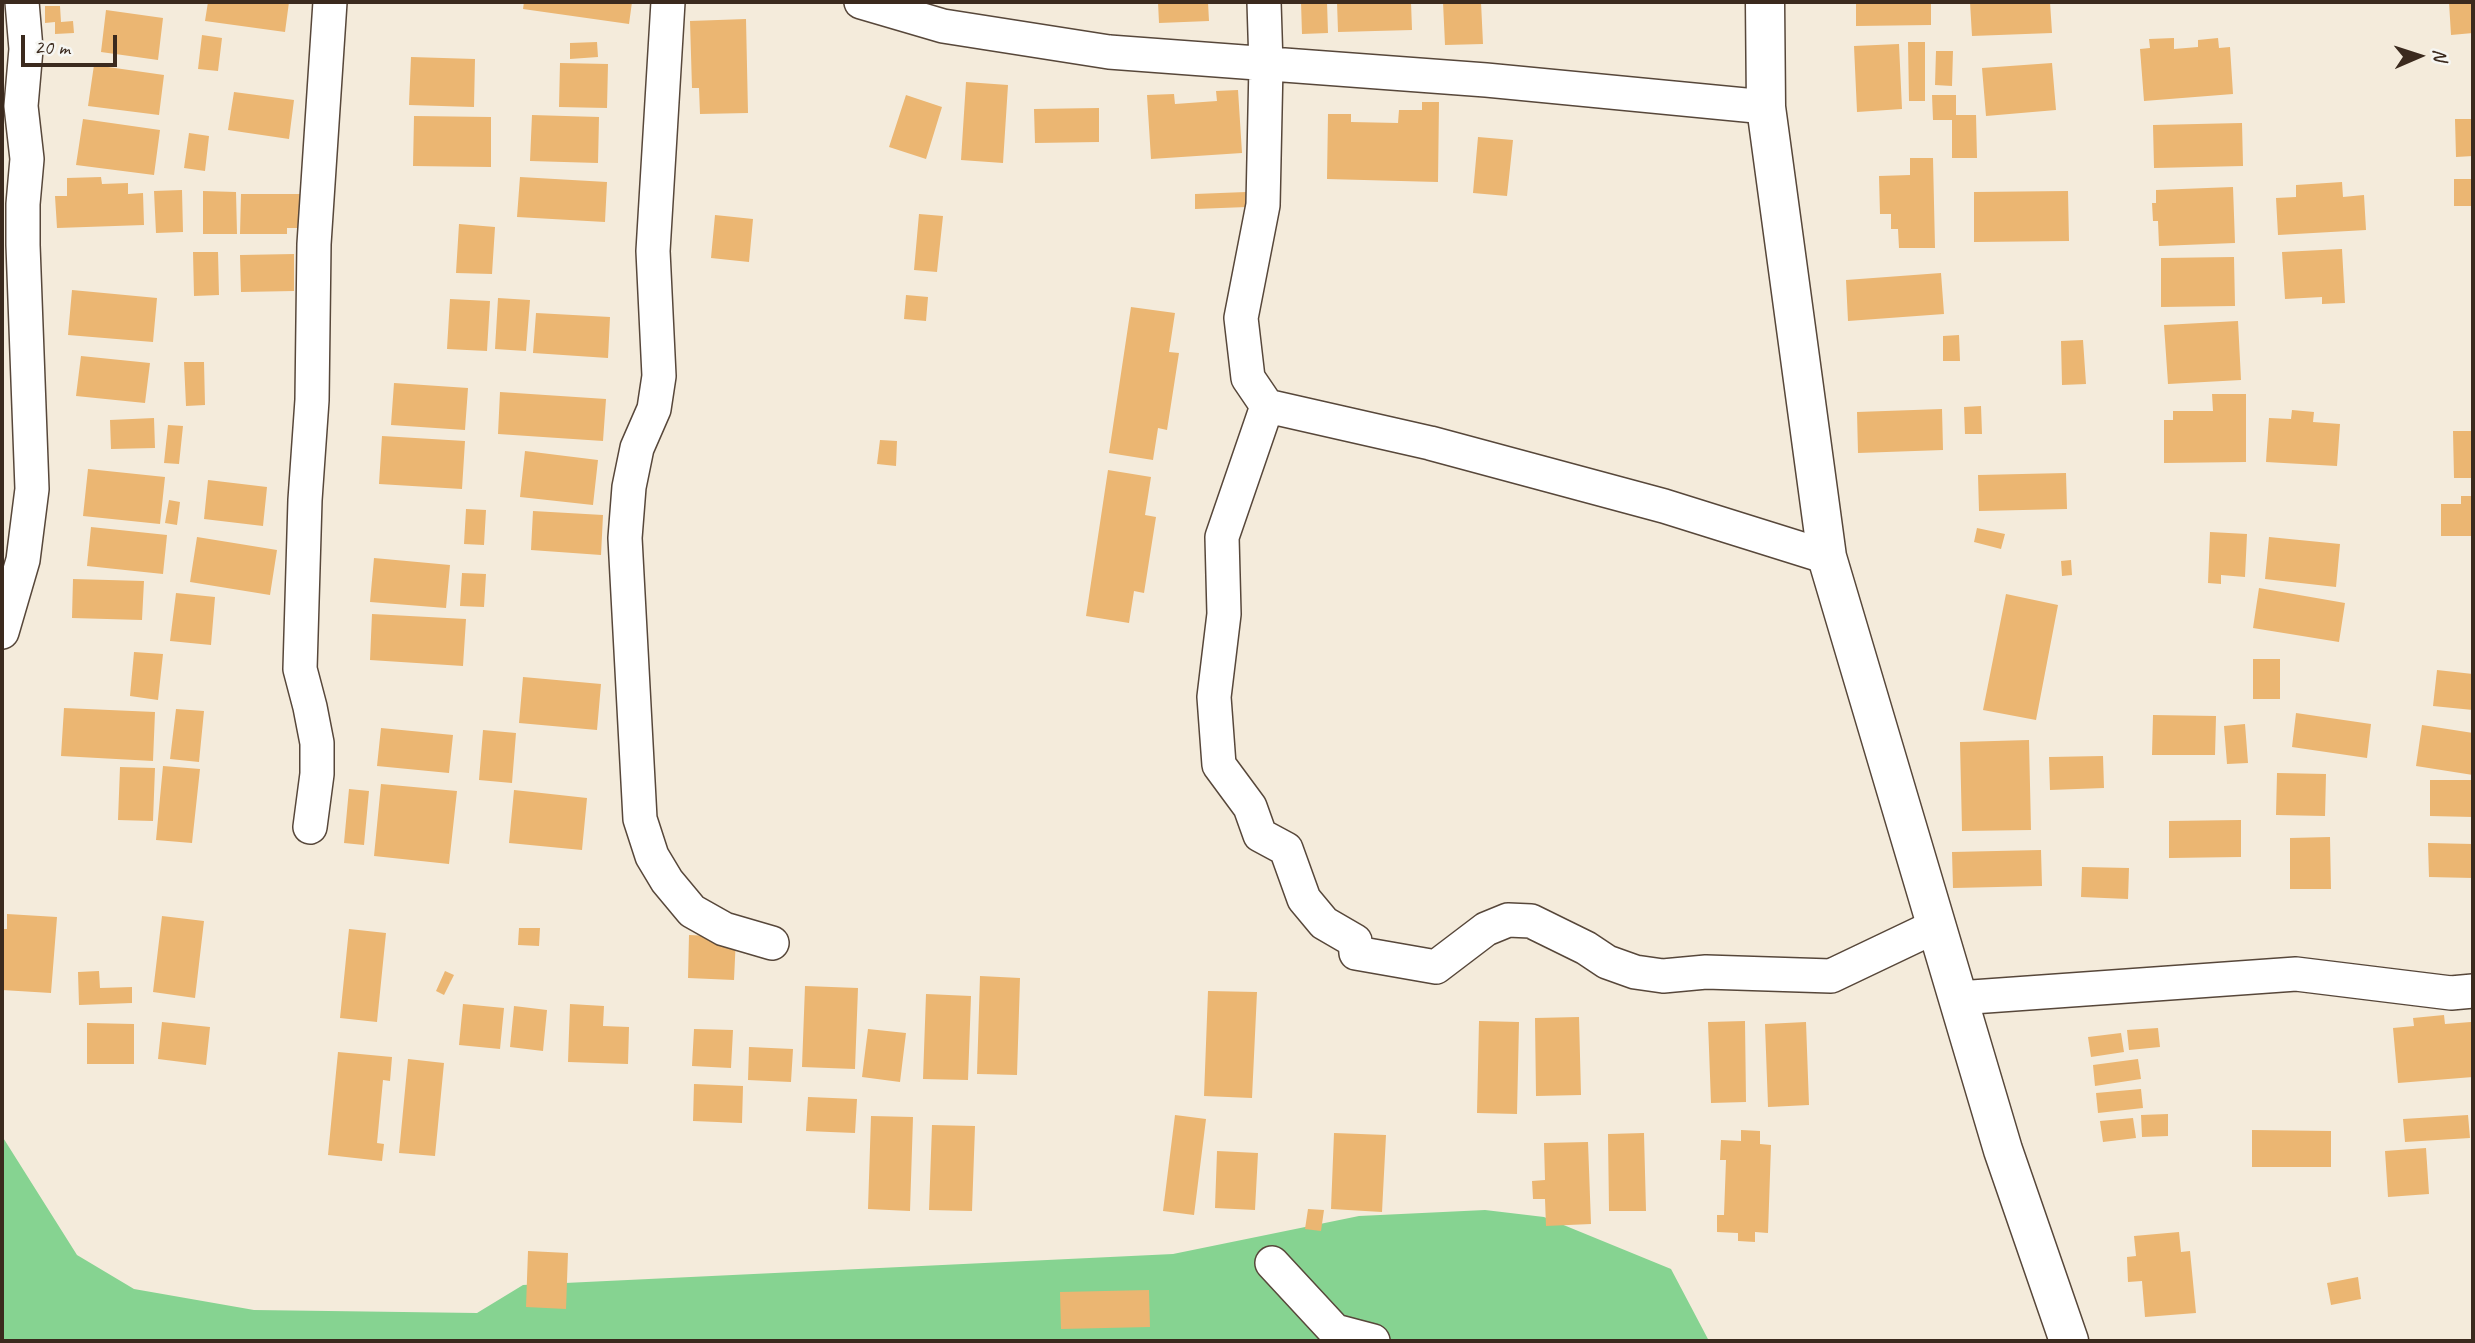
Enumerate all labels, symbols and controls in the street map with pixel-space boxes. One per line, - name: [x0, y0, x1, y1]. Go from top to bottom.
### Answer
- scale bar: [24, 21, 121, 65]
- north arrow: [2384, 21, 2454, 91]
- text: 20 m: [34, 34, 70, 60]
- text: N: [2428, 48, 2452, 61]

